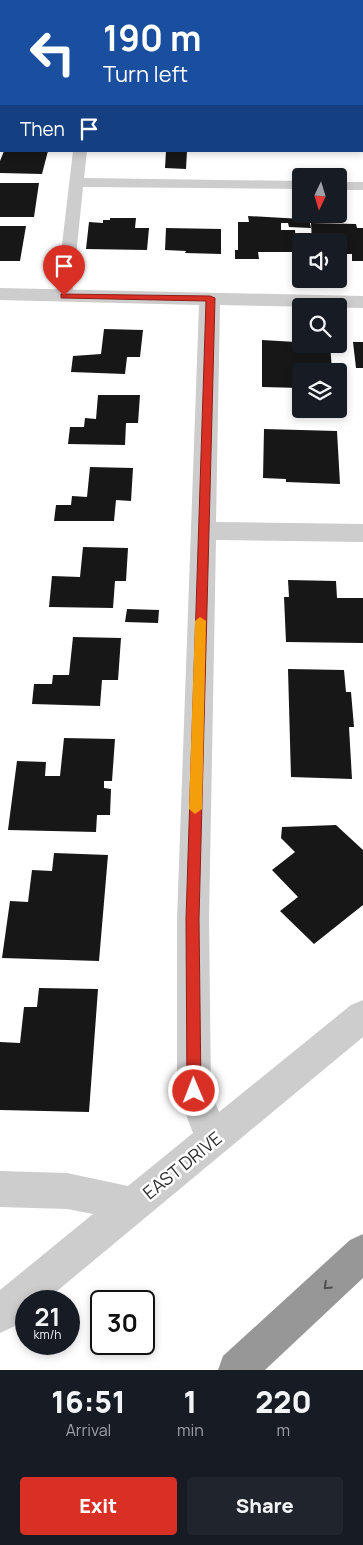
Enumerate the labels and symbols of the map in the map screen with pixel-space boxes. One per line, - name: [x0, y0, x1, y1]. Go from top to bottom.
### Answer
- north arrow: [292, 168, 348, 222]
- pin: [43, 245, 85, 296]
- position arrow: [167, 1064, 219, 1116]
- street label: EAST DRIVE: [138, 1126, 226, 1204]
- one-way arrow: [324, 1280, 333, 1289]
- speed limit sign: 30: [90, 1290, 155, 1355]

